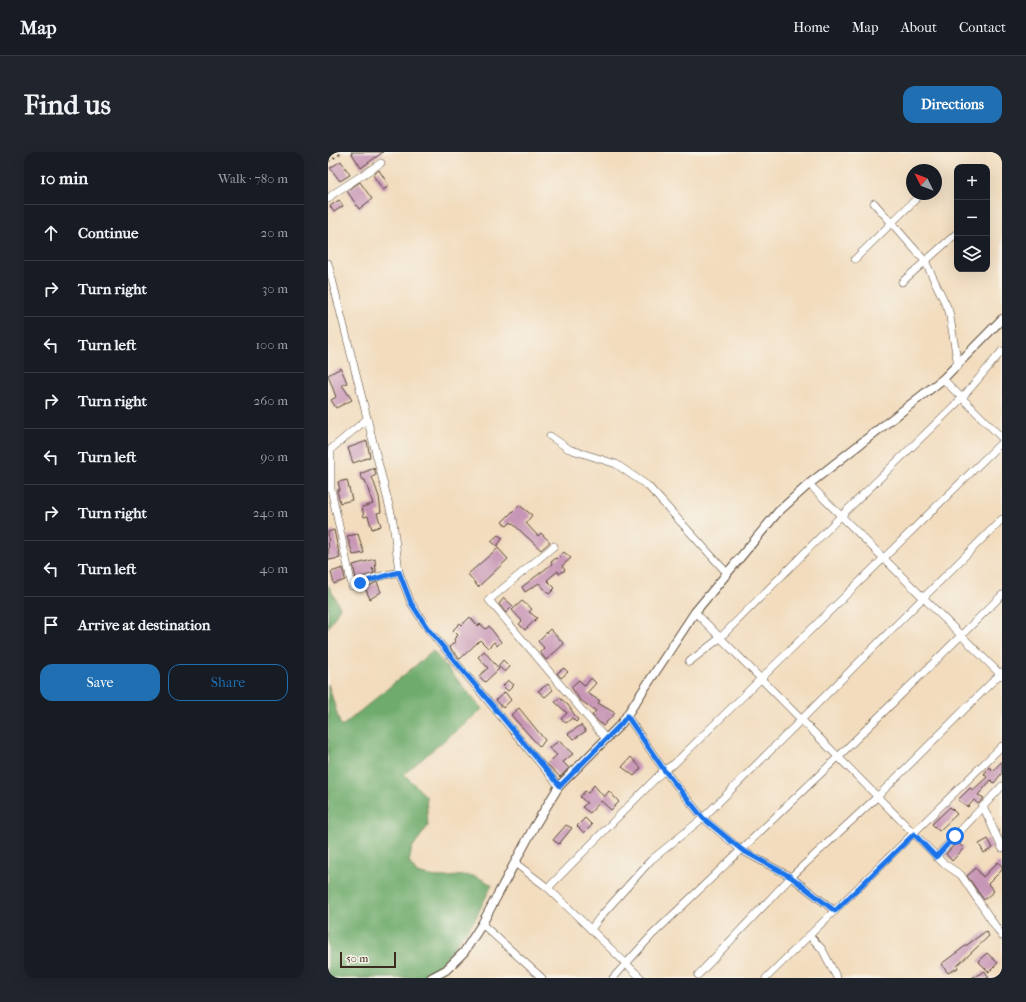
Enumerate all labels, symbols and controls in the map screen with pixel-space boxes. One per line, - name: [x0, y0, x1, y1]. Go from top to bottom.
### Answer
- text: Map: [20, 17, 56, 39]
- text: Home: [793, 19, 830, 36]
- text: Map: [852, 19, 879, 36]
- text: About: [901, 19, 937, 36]
- text: Contact: [959, 19, 1006, 36]
- button: Directions: [903, 86, 1002, 123]
- text: Find us: [24, 88, 111, 121]
- north arrow: [906, 164, 942, 200]
- map controls: [954, 164, 990, 272]
- button: +: [954, 164, 990, 200]
- text: 10 min: [40, 168, 88, 188]
- text: Walk · 780 m: [218, 171, 288, 186]
- button: −: [954, 200, 990, 236]
- icon: ahead: [40, 222, 62, 244]
- text: Continue: [78, 224, 138, 242]
- text: 20 m: [261, 225, 288, 240]
- button: layers: [954, 236, 990, 272]
- icon: right: [40, 278, 62, 300]
- text: Turn right: [78, 280, 147, 298]
- text: 30 m: [262, 281, 288, 296]
- icon: left: [40, 334, 62, 356]
- text: Turn left: [78, 336, 136, 354]
- text: 100 m: [255, 337, 288, 352]
- icon: right: [40, 390, 62, 412]
- text: Turn right: [78, 392, 147, 410]
- text: 260 m: [254, 393, 288, 408]
- icon: left: [40, 446, 62, 468]
- text: Turn left: [78, 448, 136, 466]
- text: 90 m: [260, 449, 288, 464]
- icon: right: [40, 502, 62, 524]
- text: Turn right: [78, 504, 147, 522]
- text: 240 m: [253, 505, 288, 520]
- icon: left: [40, 558, 62, 580]
- text: Turn left: [78, 560, 136, 578]
- text: 40 m: [260, 561, 288, 576]
- route end: [351, 574, 369, 592]
- icon: arrive: [40, 614, 62, 636]
- text: Arrive at destination: [78, 616, 210, 634]
- button: Save: [40, 664, 160, 701]
- button: Share: [168, 664, 288, 701]
- route start: [946, 827, 964, 845]
- scale bar: [340, 950, 396, 969]
- text: 50 m: [346, 952, 368, 965]

